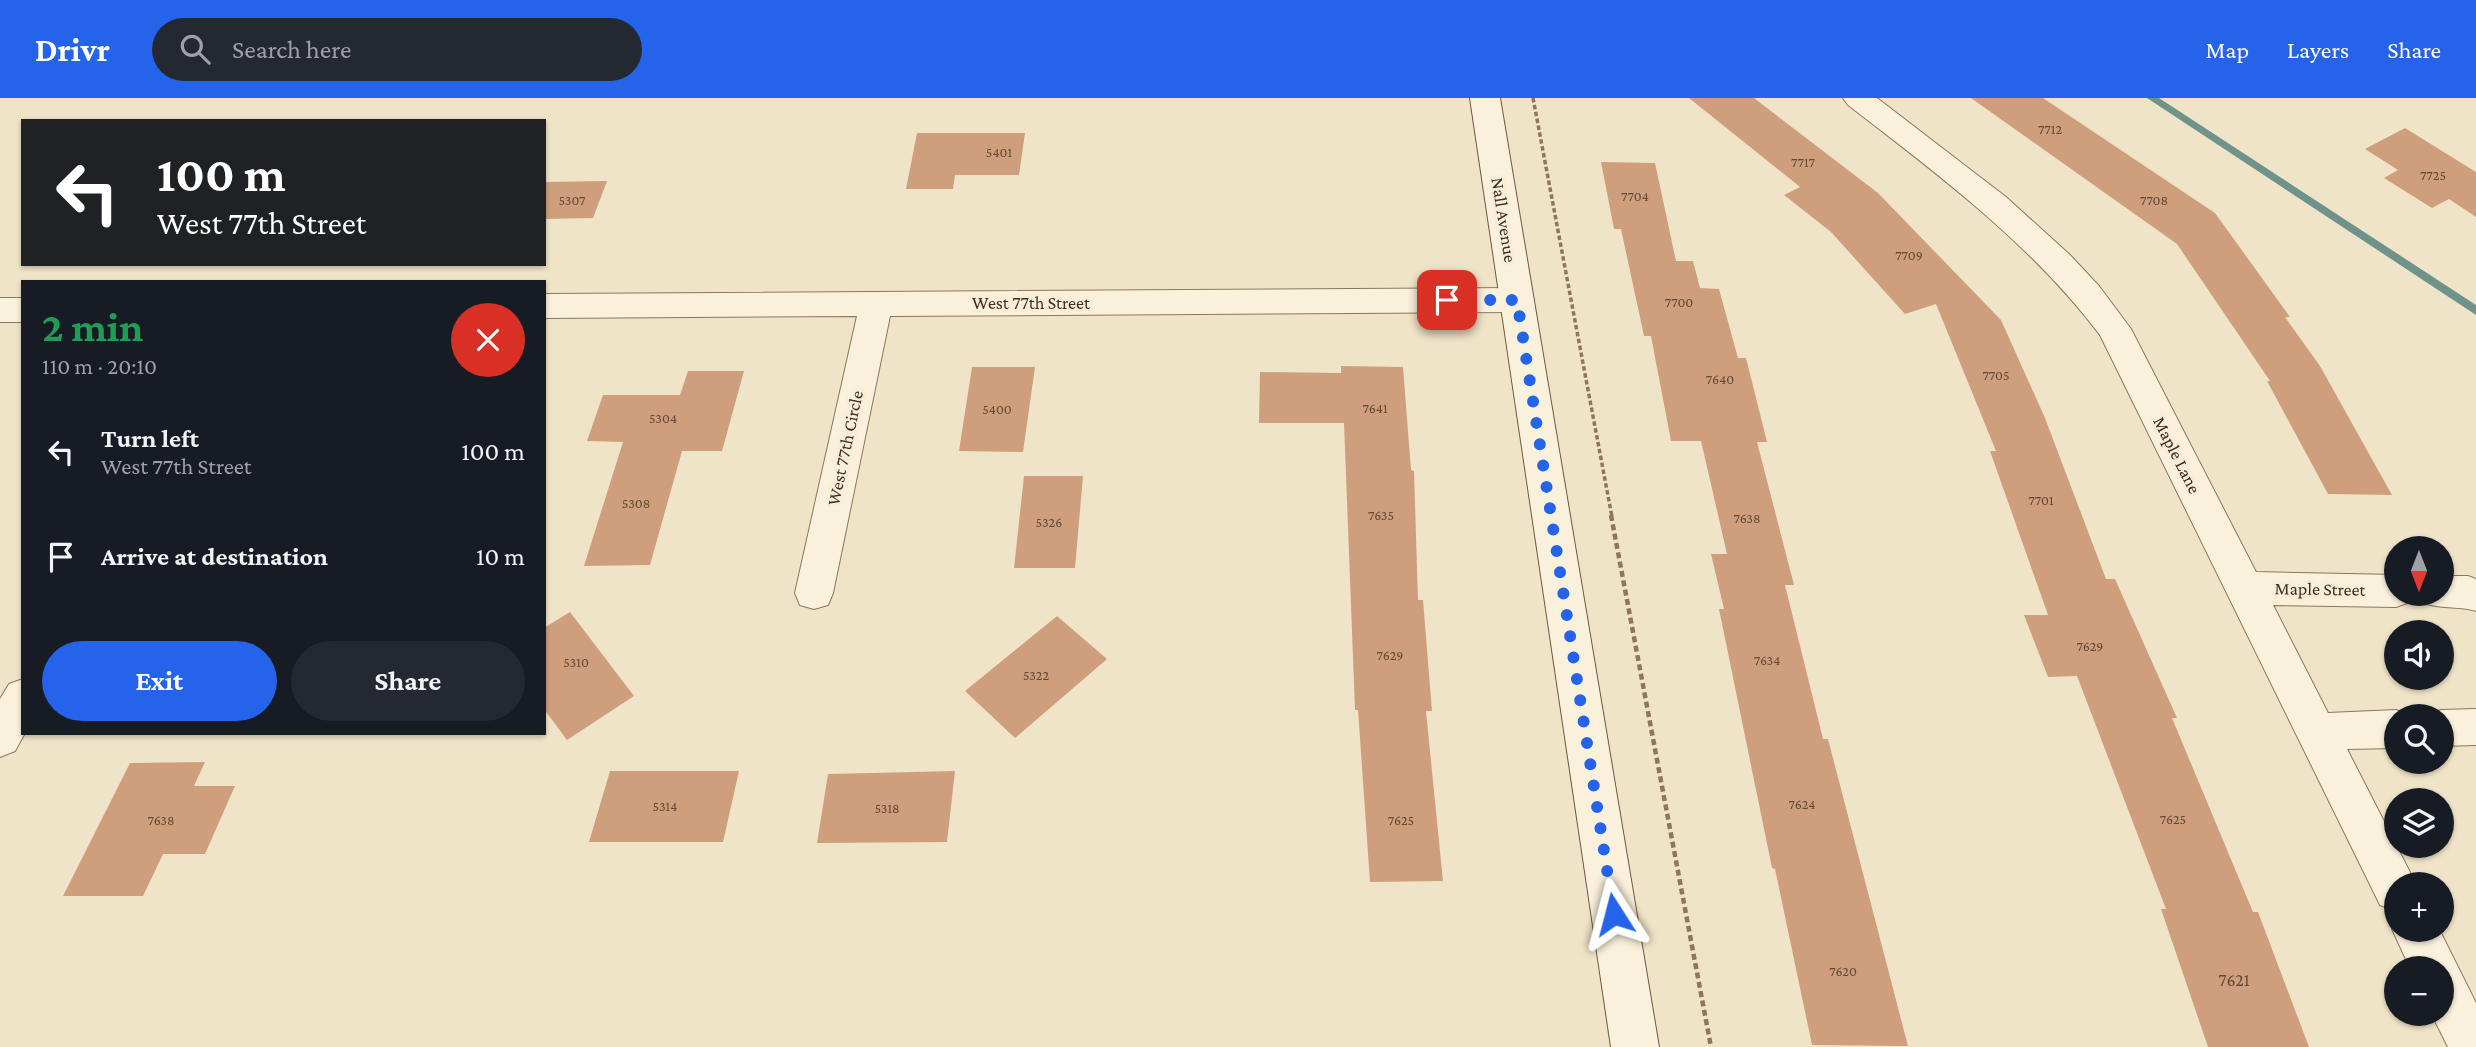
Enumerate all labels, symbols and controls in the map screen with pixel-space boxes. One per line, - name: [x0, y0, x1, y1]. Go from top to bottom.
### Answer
- search box: [152, 18, 642, 81]
- icon: search: [176, 30, 214, 68]
- text: Drivr: [35, 31, 110, 68]
- text: Search here: [232, 35, 351, 64]
- text: Map: [2205, 36, 2249, 63]
- text: Layers: [2287, 36, 2349, 63]
- text: Share: [2387, 36, 2441, 63]
- house number: 7712: [2038, 121, 2062, 137]
- house number: 5401: [986, 144, 1013, 160]
- icon: left: [42, 147, 133, 238]
- text: 100 m: [157, 147, 286, 202]
- house number: 7717: [1791, 154, 1816, 170]
- house number: 7725: [2420, 167, 2446, 183]
- street label: Nall Avenue: [1487, 176, 1521, 264]
- house number: 7704: [1621, 188, 1649, 204]
- house number: 5307: [558, 192, 586, 208]
- house number: 7708: [2140, 192, 2168, 208]
- text: West 77th Street: [157, 205, 366, 241]
- house number: 7709: [1895, 247, 1923, 263]
- pin: [1417, 270, 1477, 330]
- icon: arrive: [1428, 281, 1466, 319]
- street label: West 77th Street: [972, 293, 1091, 313]
- house number: 7700: [1665, 294, 1693, 310]
- text: 2 min: [42, 303, 143, 350]
- button: close: [451, 303, 525, 377]
- text: 110 m · 20:10: [42, 353, 157, 379]
- house number: 7705: [1982, 367, 2010, 383]
- house number: 7640: [1706, 371, 1734, 387]
- street label: West 77th Circle: [823, 389, 867, 507]
- house number: 7641: [1362, 400, 1388, 416]
- house number: 5400: [982, 401, 1012, 417]
- house number: 5304: [649, 410, 677, 426]
- street label: Maple Lane: [2149, 413, 2205, 497]
- text: Turn left: [101, 424, 199, 453]
- icon: left: [42, 433, 80, 471]
- text: 100 m: [461, 437, 525, 466]
- text: West 77th Street: [101, 453, 251, 479]
- house number: 7701: [2028, 492, 2054, 508]
- house number: 5308: [622, 495, 650, 511]
- house number: 7635: [1368, 507, 1394, 523]
- house number: 7638: [1733, 510, 1761, 526]
- house number: 5326: [1036, 514, 1062, 530]
- north arrow: [2384, 536, 2454, 606]
- map controls: [2384, 536, 2454, 1026]
- icon: arrive: [42, 538, 80, 576]
- text: Arrive at destination: [101, 542, 328, 571]
- text: 10 m: [476, 542, 525, 571]
- street label: Maple Street: [2274, 578, 2367, 600]
- button: sound: [2384, 620, 2454, 690]
- house number: 7629: [2077, 638, 2103, 654]
- button: Exit: [42, 641, 277, 721]
- button: Share: [291, 641, 525, 721]
- house number: 7629: [1377, 647, 1403, 663]
- house number: 7634: [1754, 652, 1780, 668]
- house number: 5310: [563, 654, 589, 670]
- house number: 5322: [1023, 667, 1049, 683]
- button: search: [2384, 704, 2454, 774]
- button: layers: [2384, 788, 2454, 858]
- house number: 7624: [1789, 796, 1815, 812]
- house number: 5314: [653, 798, 677, 814]
- house number: 5318: [874, 800, 900, 816]
- house number: 7625: [2160, 811, 2186, 827]
- house number: 7638: [147, 812, 175, 828]
- house number: 7625: [1388, 812, 1414, 828]
- button: +: [2384, 872, 2454, 942]
- position arrow: [1577, 877, 1651, 951]
- button: −: [2384, 956, 2454, 1026]
- house number: 7620: [1829, 963, 1857, 979]
- house number: 7621: [2218, 970, 2250, 990]

